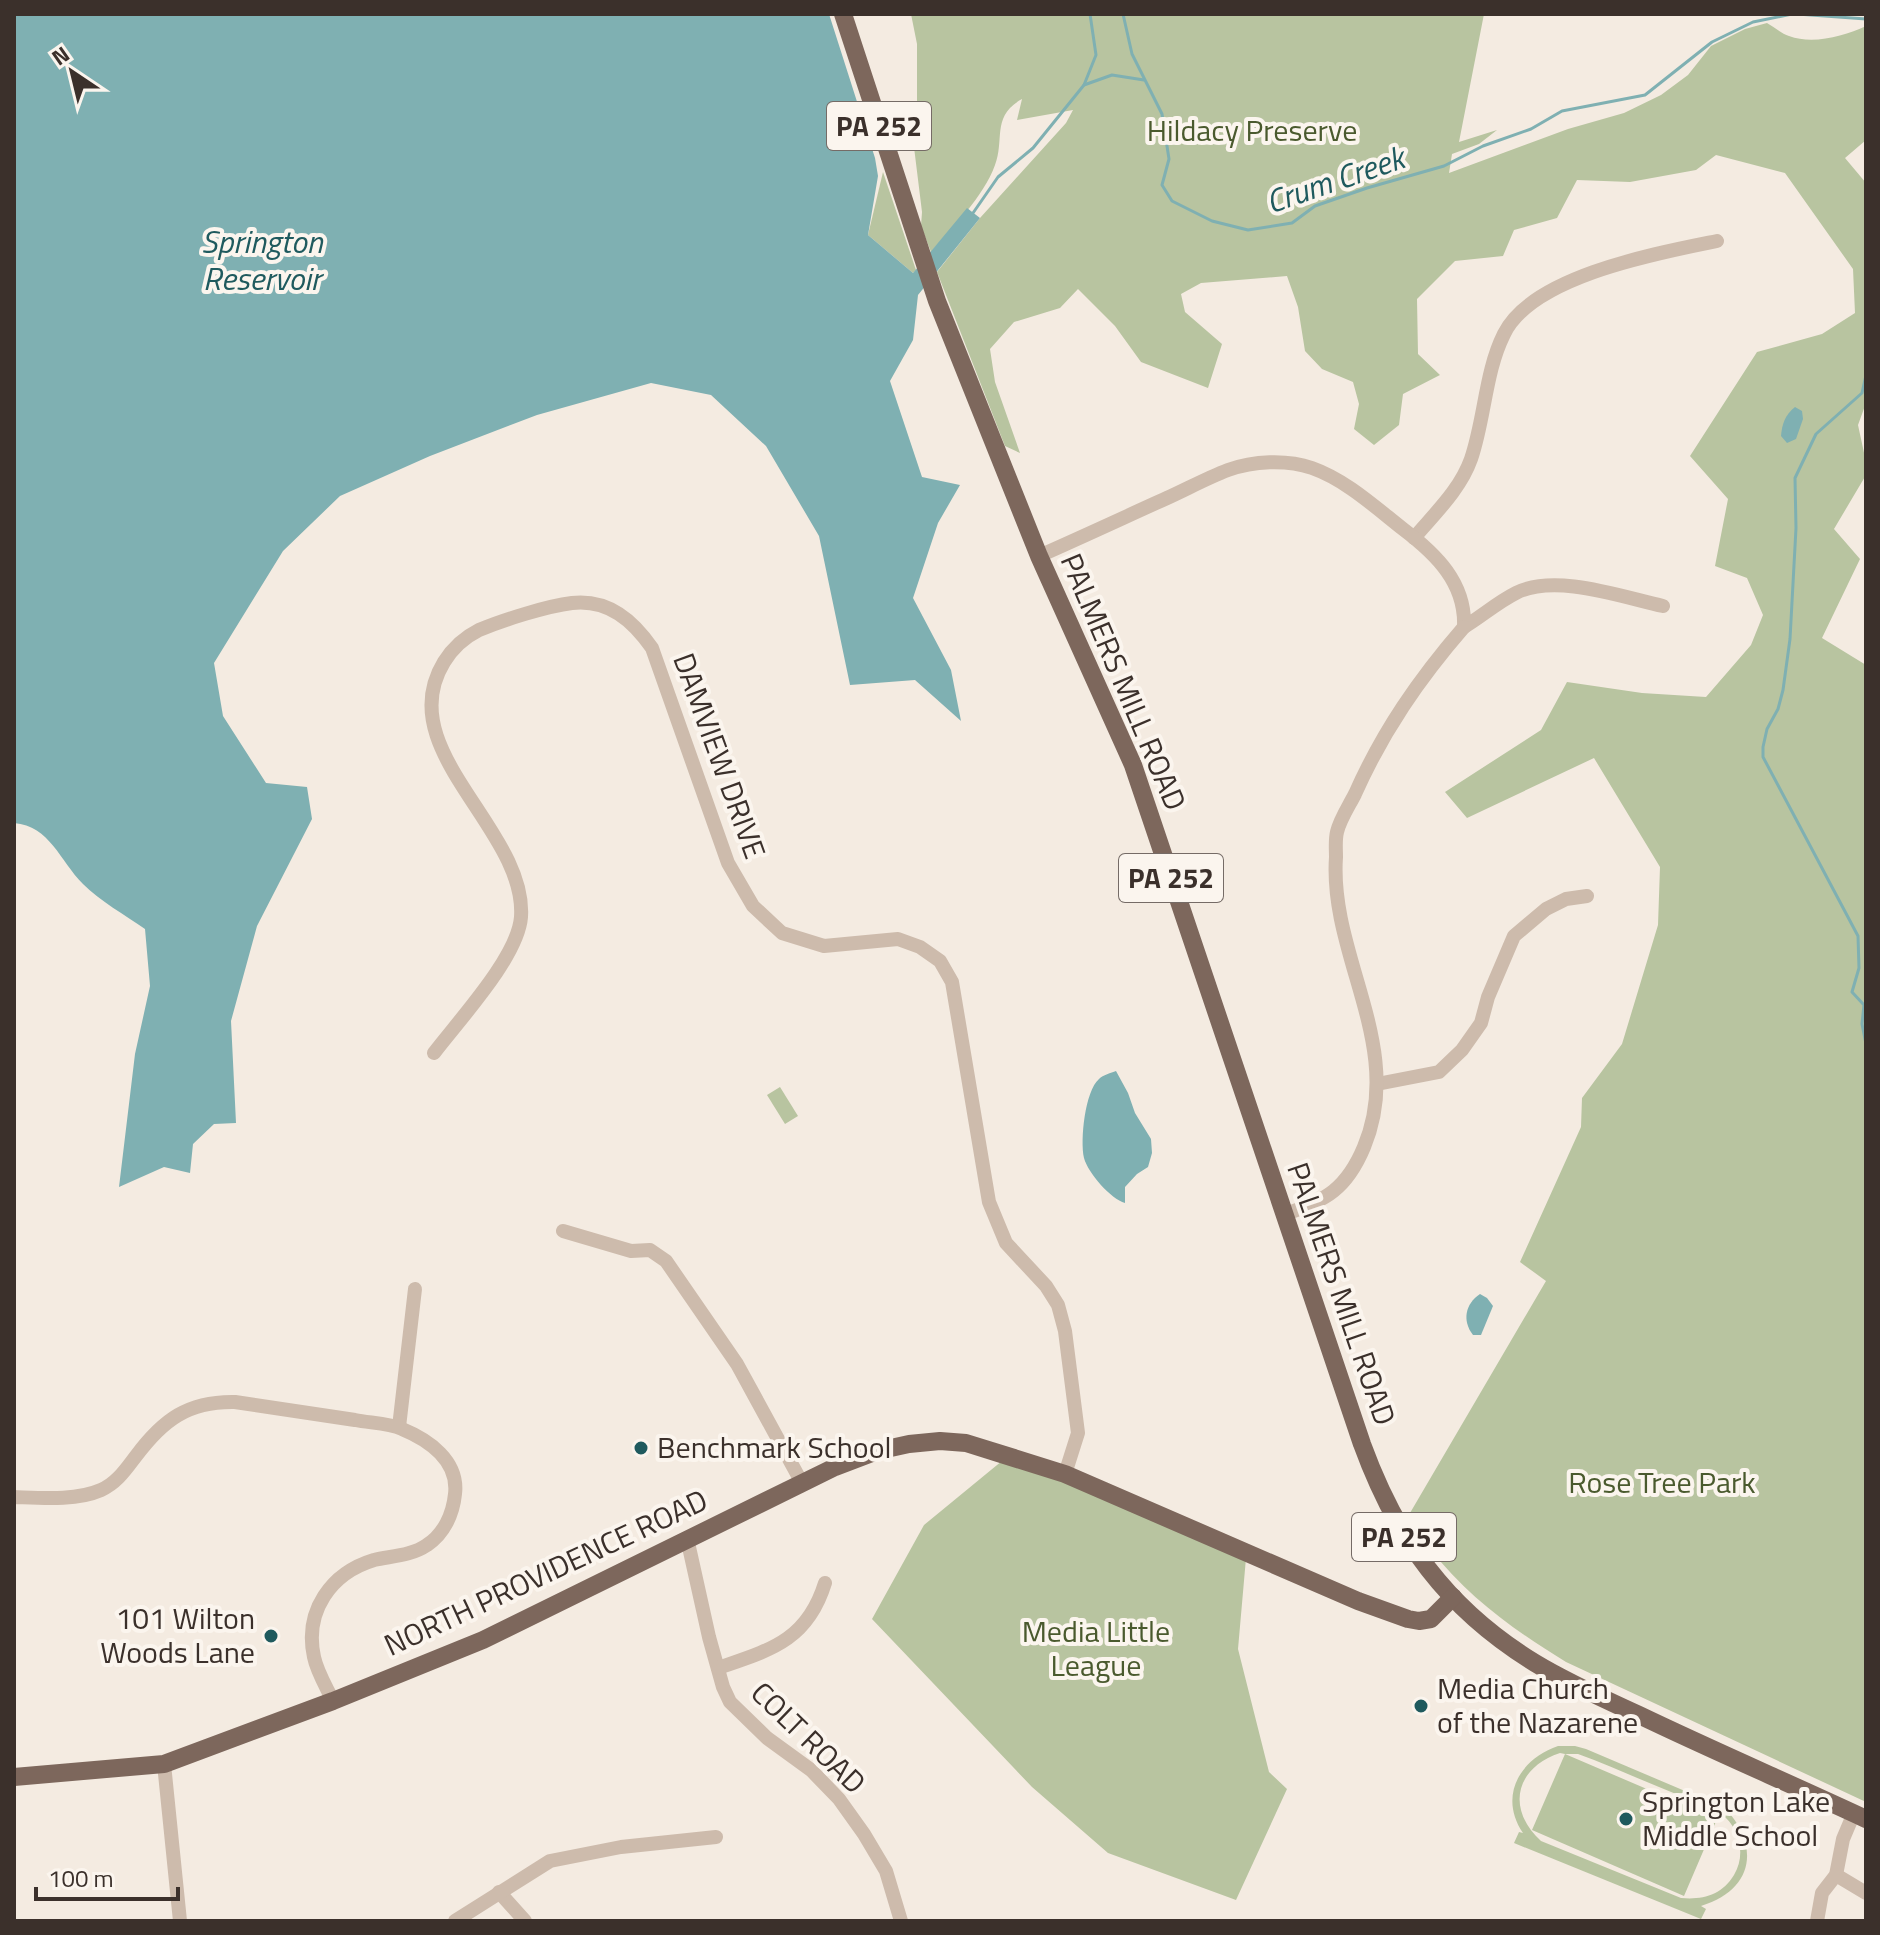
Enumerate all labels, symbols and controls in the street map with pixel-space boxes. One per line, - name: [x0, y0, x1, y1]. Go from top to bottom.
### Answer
- north arrow: [32, 32, 112, 112]
- text: N: [45, 37, 77, 74]
- road number: PA 252: [827, 102, 931, 150]
- park label: Hildacy Preserve: [1147, 107, 1357, 153]
- water label: Crum Creek: [1259, 132, 1414, 225]
- water label: Springton Reservoir: [201, 217, 325, 302]
- street label: PALMERS MILL ROAD: [1049, 546, 1199, 817]
- street label: DAMVIEW DRIVE: [661, 646, 778, 865]
- road number: PA 252: [1119, 854, 1223, 902]
- street label: PALMERS MILL ROAD: [1275, 1156, 1409, 1431]
- place label: Benchmark School: [657, 1424, 891, 1470]
- marker: Benchmark School: [632, 1439, 650, 1457]
- park label: Rose Tree Park: [1568, 1459, 1756, 1505]
- street label: NORTH PROVIDENCE ROAD: [376, 1477, 715, 1667]
- road number: PA 252: [1352, 1513, 1456, 1561]
- place label: 101 Wilton Woods Lane: [100, 1595, 255, 1675]
- park label: Media Little League: [1022, 1608, 1170, 1688]
- marker: 101 Wilton Woods Lane: [262, 1627, 280, 1645]
- place label: Media Church of the Nazarene: [1437, 1665, 1638, 1745]
- street label: COLT ROAD: [741, 1670, 877, 1804]
- marker: Media Church of the Nazarene: [1412, 1697, 1430, 1715]
- place label: Springton Lake Middle School: [1642, 1778, 1830, 1858]
- marker: Springton Lake Middle School: [1617, 1810, 1635, 1828]
- scale bar: [36, 1851, 178, 1901]
- text: 100 m: [48, 1860, 114, 1896]

